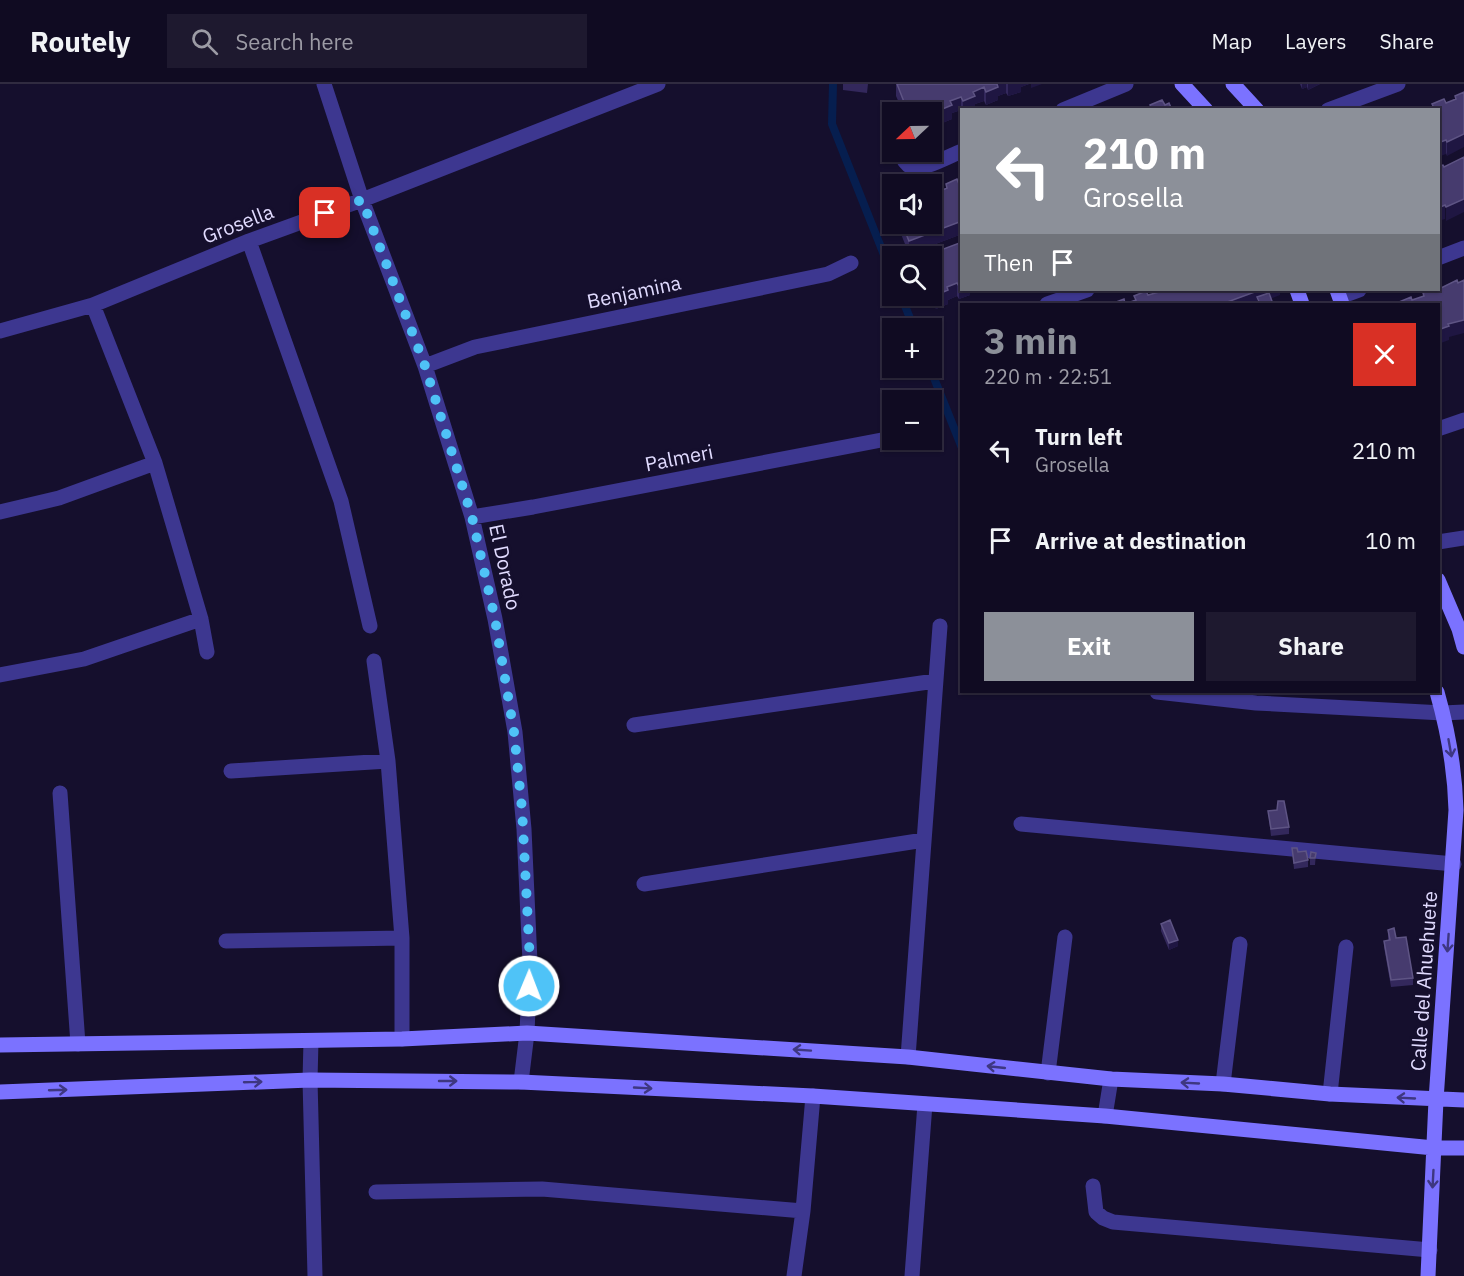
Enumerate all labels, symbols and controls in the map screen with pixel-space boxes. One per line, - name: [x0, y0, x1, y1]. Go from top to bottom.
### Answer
- search box: [167, 14, 587, 68]
- text: Routely: [30, 23, 131, 60]
- icon: search: [188, 25, 221, 58]
- text: Search here: [236, 27, 354, 56]
- text: Map: [1212, 27, 1252, 55]
- text: Layers: [1285, 27, 1347, 55]
- text: Share: [1380, 27, 1434, 55]
- north arrow: [882, 102, 942, 162]
- map controls: [882, 102, 942, 450]
- text: 210 m: [1083, 126, 1206, 181]
- icon: left: [984, 132, 1062, 210]
- button: sound: [882, 174, 942, 234]
- text: Grosella: [1083, 179, 1184, 214]
- pin: [299, 187, 350, 238]
- icon: arrive: [308, 196, 341, 229]
- street label: Grosella: [198, 197, 278, 249]
- button: search: [882, 246, 942, 306]
- icon: arrive: [1046, 246, 1079, 279]
- text: Then: [984, 248, 1034, 277]
- street label: Benjamina: [584, 268, 684, 315]
- text: 3 min: [984, 317, 1078, 364]
- button: +: [882, 318, 942, 378]
- button: close: [1353, 323, 1416, 386]
- text: 220 m · 22:51: [984, 363, 1112, 390]
- button: −: [882, 390, 942, 450]
- text: Turn left: [1035, 422, 1123, 451]
- icon: left: [984, 434, 1017, 467]
- text: 210 m: [1352, 436, 1416, 465]
- street label: Palmeri: [643, 438, 715, 477]
- text: Grosella: [1035, 451, 1110, 478]
- street label: El Dorado: [483, 521, 528, 612]
- icon: arrive: [984, 524, 1017, 557]
- text: Arrive at destination: [1035, 526, 1246, 555]
- text: 10 m: [1365, 526, 1416, 555]
- button: Exit: [984, 612, 1194, 681]
- button: Share: [1206, 612, 1416, 681]
- one-way arrow: [1445, 738, 1456, 758]
- street label: Calle del Ahuehuete: [1404, 890, 1443, 1072]
- one-way arrow: [1442, 932, 1453, 952]
- position arrow: [497, 954, 561, 1018]
- one-way arrow: [792, 1045, 812, 1056]
- one-way arrow: [986, 1061, 1006, 1072]
- one-way arrow: [438, 1075, 458, 1087]
- one-way arrow: [243, 1077, 263, 1088]
- one-way arrow: [1181, 1077, 1201, 1088]
- one-way arrow: [633, 1082, 653, 1093]
- one-way arrow: [48, 1084, 68, 1095]
- one-way arrow: [1396, 1092, 1416, 1103]
- one-way arrow: [1427, 1169, 1438, 1189]

